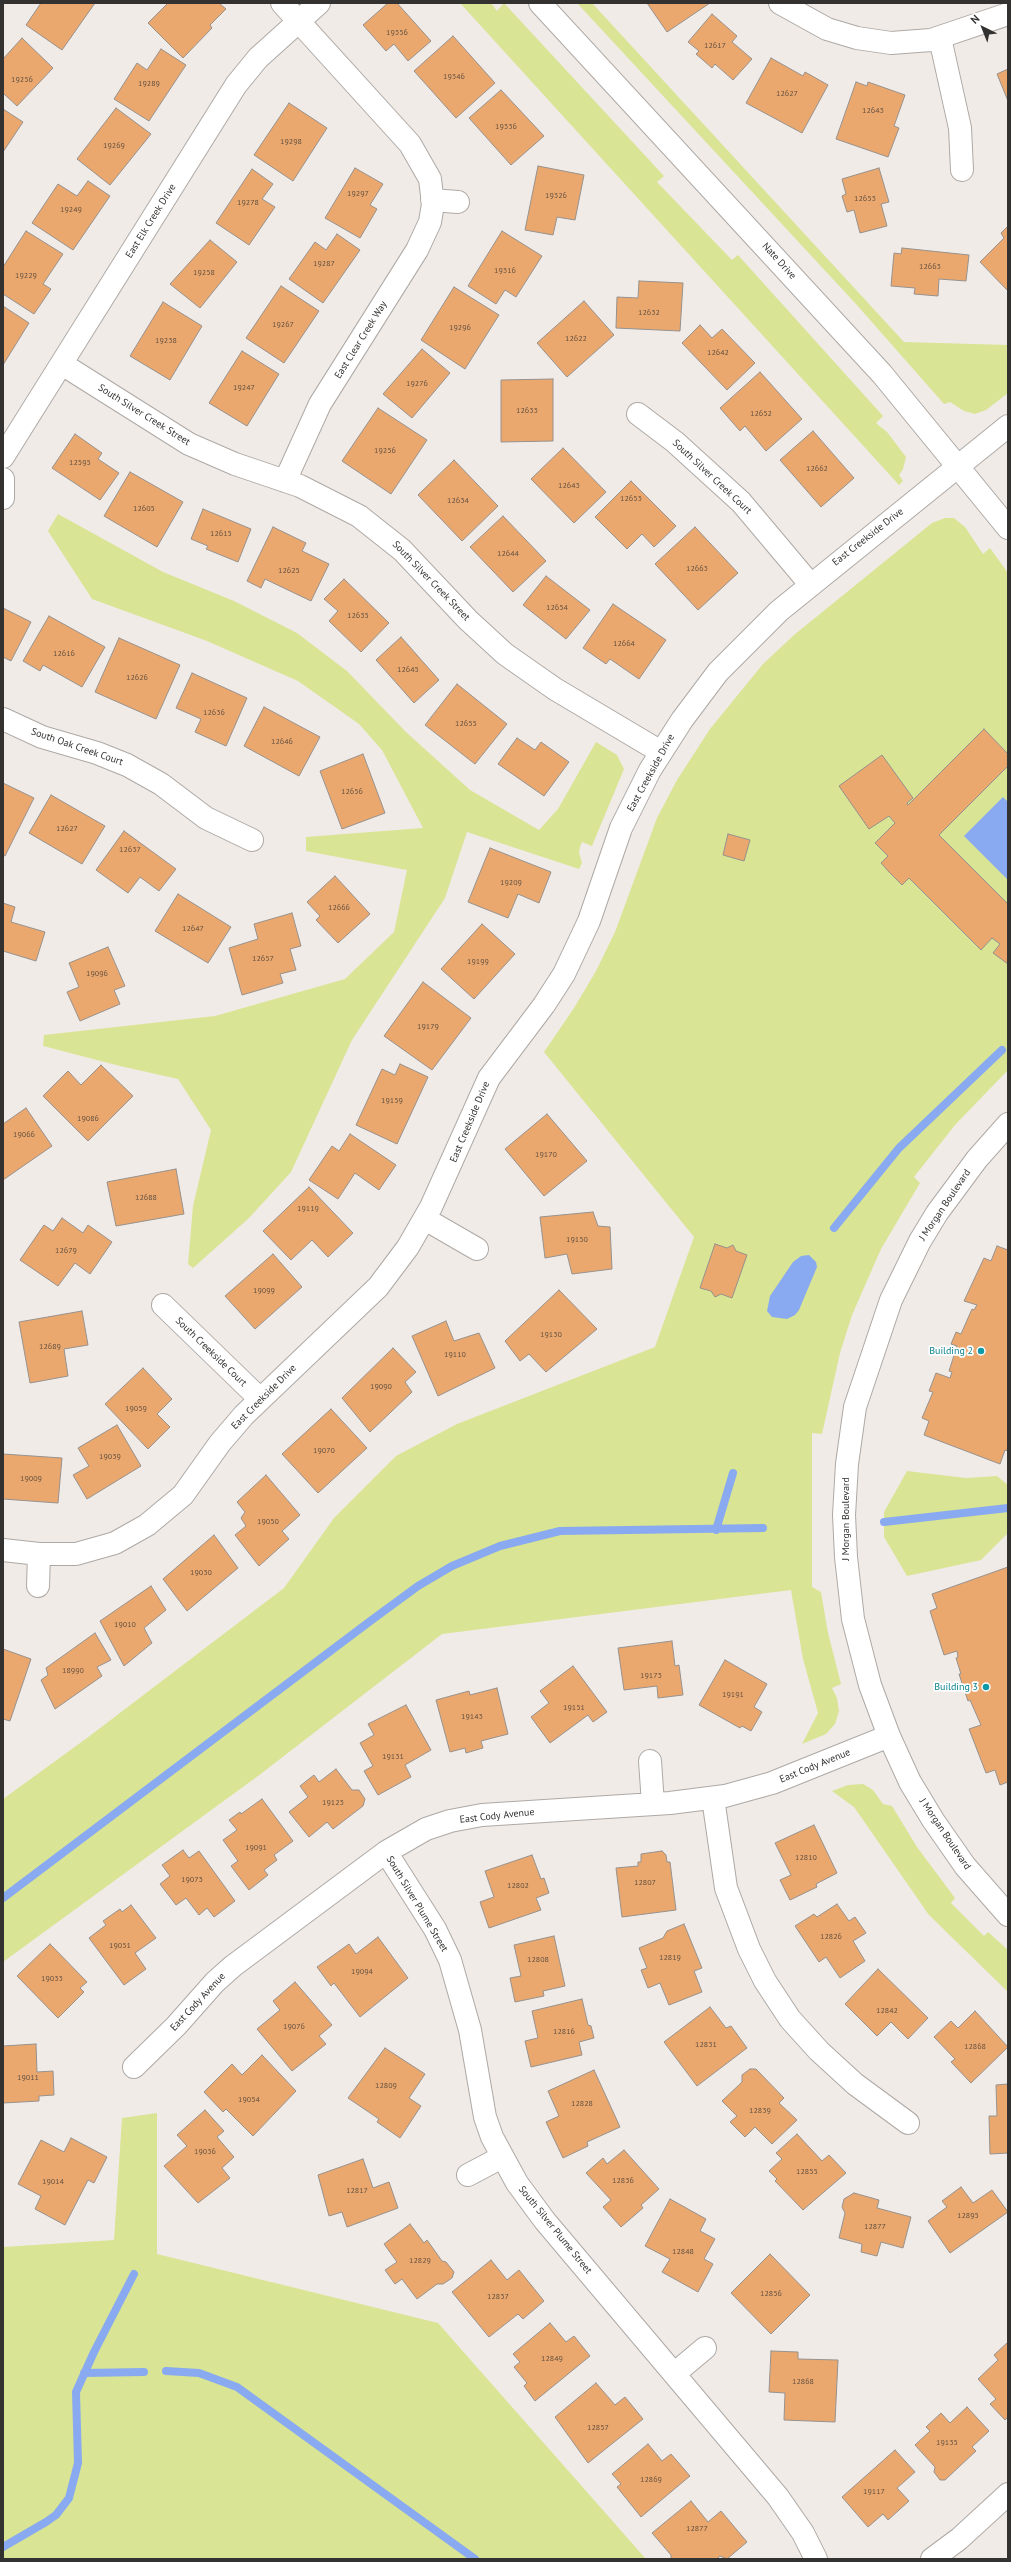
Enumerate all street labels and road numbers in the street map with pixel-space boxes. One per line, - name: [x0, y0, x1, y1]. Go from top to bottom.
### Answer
- street label: East Elk Creek Drive: [123, 182, 179, 260]
- street label: Nate Drive: [759, 240, 799, 282]
- street label: East Clear Creek Way: [332, 299, 390, 381]
- street label: South Silver Creek Street: [96, 382, 192, 448]
- street label: South Silver Creek Court: [670, 437, 754, 517]
- street label: East Creekside Drive: [830, 506, 906, 568]
- street label: South Silver Creek Street: [390, 539, 472, 623]
- street label: South Oak Creek Court: [29, 726, 125, 768]
- street label: East Creekside Drive: [625, 732, 677, 814]
- street label: East Creekside Drive: [448, 1080, 492, 1164]
- street label: J Morgan Boulevard: [917, 1167, 973, 1243]
- street label: South Creekside Court: [173, 1315, 249, 1389]
- street label: East Creekside Drive: [229, 1362, 299, 1432]
- street label: J Morgan Boulevard: [840, 1477, 852, 1561]
- street label: East Cody Avenue: [778, 1746, 852, 1786]
- street label: J Morgan Boulevard: [917, 1796, 973, 1872]
- street label: East Cody Avenue: [459, 1806, 535, 1826]
- street label: South Silver Plume Street: [384, 1854, 450, 1954]
- street label: East Cody Avenue: [168, 1970, 228, 2034]
- street label: South Silver Plume Street: [516, 2184, 594, 2276]

